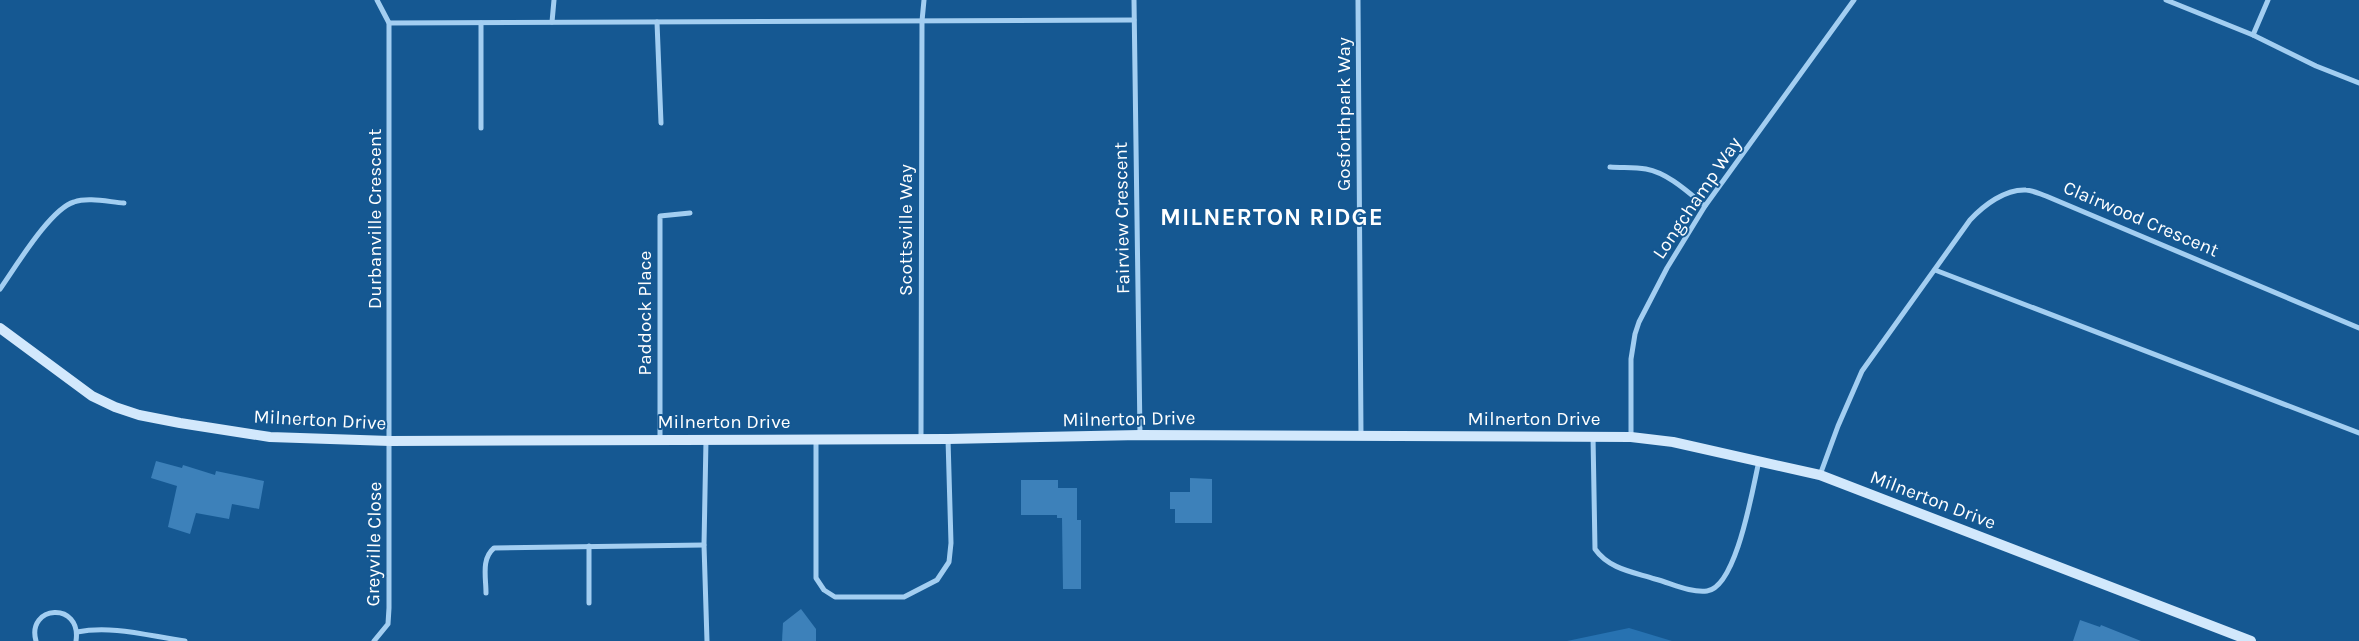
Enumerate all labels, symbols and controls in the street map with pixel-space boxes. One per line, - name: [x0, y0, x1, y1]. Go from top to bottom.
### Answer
- street label: Gosforthpark Way: [1333, 37, 1355, 191]
- street label: Durbanville Crescent: [364, 129, 386, 309]
- street label: Longchamp Way: [1648, 133, 1746, 263]
- street label: Fairview Crescent: [1110, 142, 1134, 294]
- street label: Scottsville Way: [895, 164, 917, 296]
- street label: Clairwood Crescent: [2060, 176, 2222, 262]
- district label: MILNERTON RIDGE: [1160, 203, 1384, 231]
- street label: Paddock Place: [634, 251, 656, 375]
- street label: Milnerton Drive: [253, 406, 387, 434]
- street label: Milnerton Drive: [1062, 407, 1196, 431]
- street label: Milnerton Drive: [1467, 408, 1601, 430]
- street label: Milnerton Drive: [657, 411, 791, 433]
- street label: Milnerton Drive: [1867, 466, 1999, 534]
- street label: Greyville Close: [362, 481, 386, 607]

